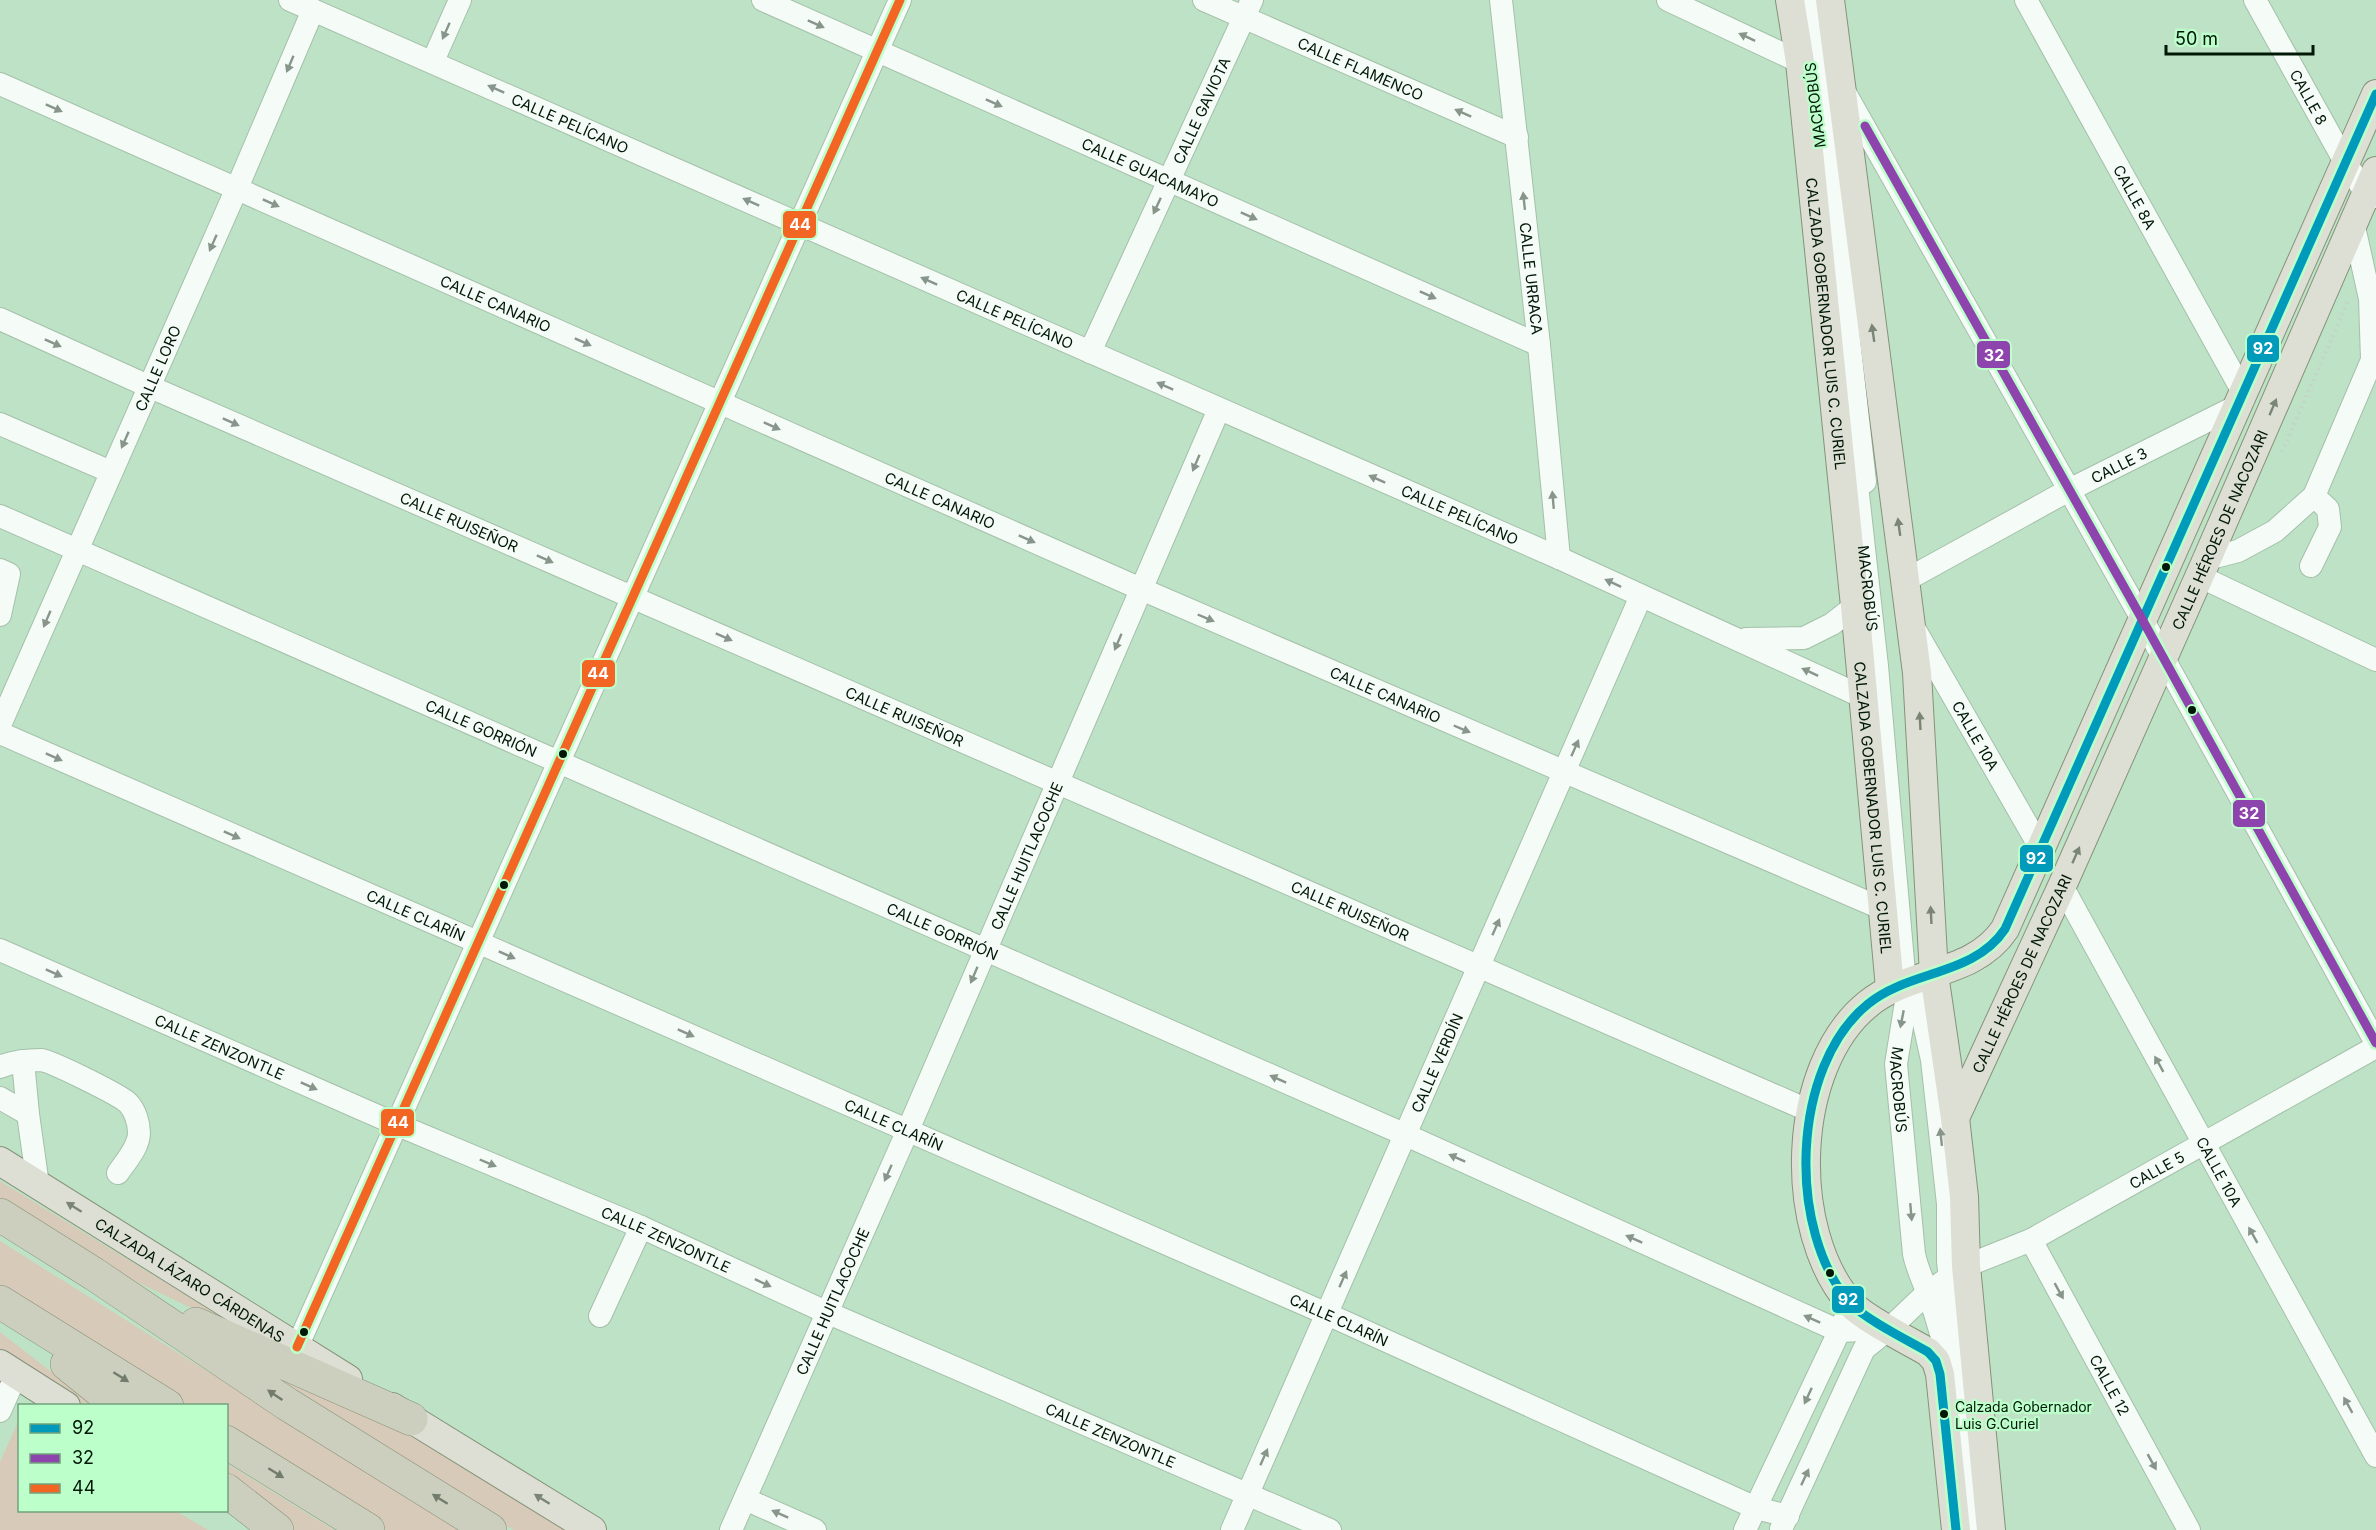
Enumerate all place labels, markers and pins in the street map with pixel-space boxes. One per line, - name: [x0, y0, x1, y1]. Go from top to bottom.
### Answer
- unlabelled marker: [2160, 561, 2172, 573]
- unlabelled marker: [2186, 704, 2198, 716]
- unlabelled marker: [557, 748, 569, 760]
- unlabelled marker: [498, 879, 510, 891]
- unlabelled marker: [1824, 1267, 1836, 1279]
- unlabelled marker: [298, 1326, 310, 1338]
- place label: Calzada Gobernador Luis G.Curiel: [1955, 1398, 2092, 1432]
- marker: Calzada Gobernador Luis G.Curiel: [1938, 1408, 1950, 1420]

